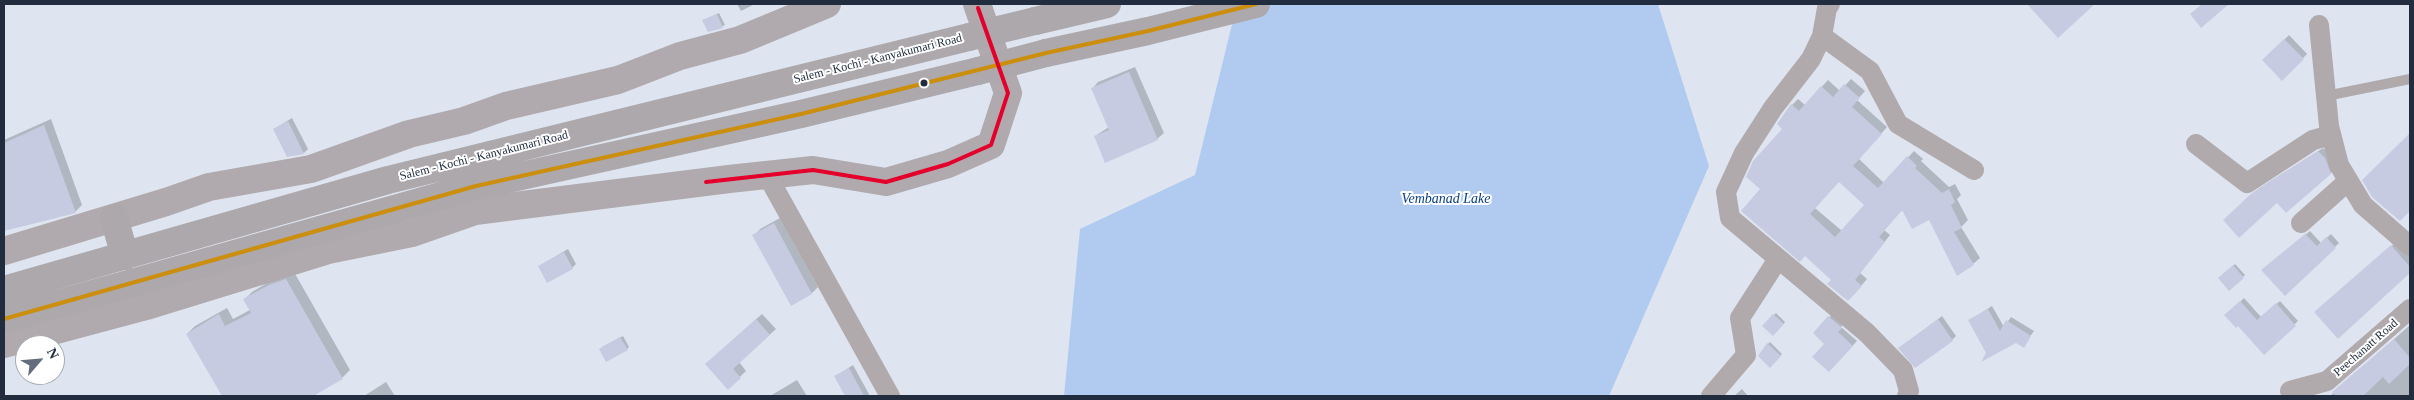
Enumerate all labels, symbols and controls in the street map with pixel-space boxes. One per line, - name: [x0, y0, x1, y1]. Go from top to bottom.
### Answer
- street label: Salem - Kochi - Kanyakumari Road: [792, 31, 964, 87]
- unlabelled marker: [919, 78, 929, 88]
- street label: Salem - Kochi - Kanyakumari Road: [398, 128, 570, 184]
- water label: Vembanad Lake: [1401, 191, 1491, 207]
- street label: Peechanatt Road: [2331, 316, 2401, 380]
- north arrow: [15, 335, 65, 385]
- text: N: [44, 346, 62, 361]

